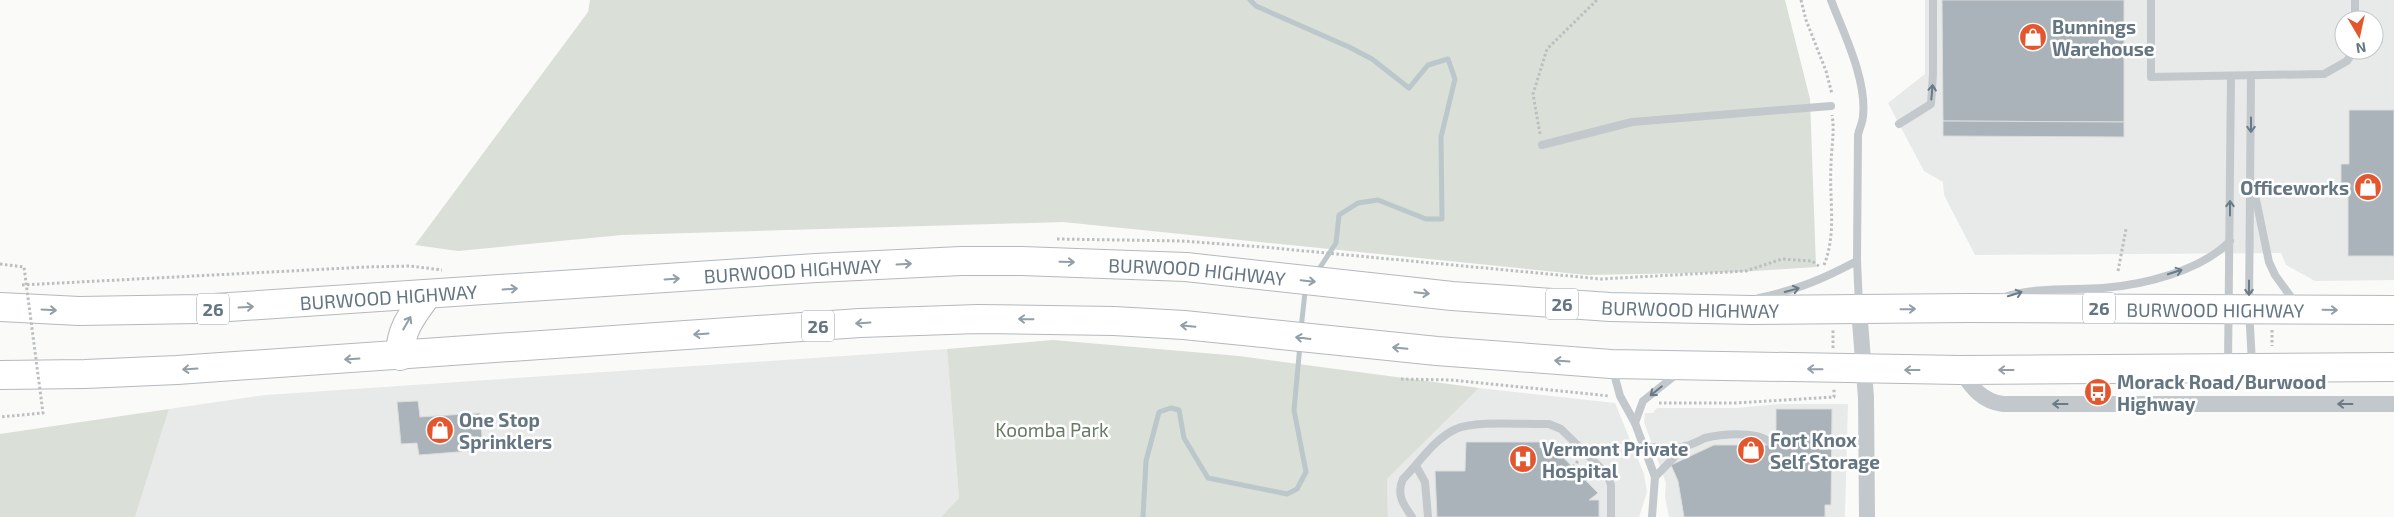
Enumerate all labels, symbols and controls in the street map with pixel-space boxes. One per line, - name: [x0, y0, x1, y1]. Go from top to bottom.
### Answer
- north arrow: [2334, 10, 2384, 60]
- place label: Bunnings Warehouse: [2052, 15, 2155, 60]
- shop icon: Bunnings Warehouse: [2018, 22, 2048, 52]
- text: N: [2355, 39, 2367, 58]
- one-way arrow: [1927, 85, 1936, 101]
- one-way arrow: [2246, 116, 2256, 133]
- shop icon: Officeworks: [2353, 172, 2383, 202]
- place label: Officeworks: [2240, 176, 2349, 199]
- one-way arrow: [2225, 200, 2235, 216]
- street label: BURWOOD HIGHWAY: [703, 253, 882, 287]
- street label: BURWOOD HIGHWAY: [1108, 253, 1287, 289]
- one-way arrow: [1058, 257, 1074, 267]
- one-way arrow: [896, 259, 912, 268]
- one-way arrow: [2167, 267, 2183, 277]
- one-way arrow: [664, 274, 680, 283]
- one-way arrow: [1300, 276, 1316, 286]
- street label: BURWOOD HIGHWAY: [299, 279, 478, 314]
- one-way arrow: [2244, 279, 2254, 295]
- one-way arrow: [502, 285, 518, 294]
- one-way arrow: [1784, 285, 1800, 294]
- one-way arrow: [1414, 288, 1430, 298]
- road number: 26: [1546, 288, 1578, 320]
- one-way arrow: [2006, 288, 2022, 298]
- road number: 26: [2083, 292, 2115, 324]
- road number: 26: [197, 294, 229, 324]
- street label: BURWOOD HIGHWAY: [1600, 295, 1780, 322]
- street label: BURWOOD HIGHWAY: [2126, 297, 2304, 321]
- one-way arrow: [238, 302, 254, 311]
- one-way arrow: [1900, 304, 1916, 314]
- one-way arrow: [40, 305, 56, 314]
- one-way arrow: [2321, 305, 2337, 314]
- road number: 26: [802, 310, 834, 342]
- one-way arrow: [1018, 314, 1034, 324]
- one-way arrow: [403, 317, 413, 331]
- one-way arrow: [856, 318, 872, 328]
- one-way arrow: [1180, 321, 1196, 331]
- one-way arrow: [693, 329, 709, 339]
- one-way arrow: [1295, 333, 1311, 343]
- one-way arrow: [1393, 343, 1409, 353]
- one-way arrow: [344, 354, 360, 363]
- one-way arrow: [1555, 356, 1571, 365]
- one-way arrow: [1807, 364, 1824, 374]
- one-way arrow: [182, 365, 198, 374]
- one-way arrow: [1904, 365, 1920, 375]
- one-way arrow: [1998, 365, 2014, 375]
- place label: Morack Road/Burwood Highway: [2117, 370, 2326, 416]
- bus stop icon: Morack Road/Burwood Highway: [2083, 377, 2113, 407]
- one-way arrow: [1649, 385, 1662, 396]
- one-way arrow: [2053, 399, 2069, 409]
- one-way arrow: [2338, 399, 2354, 409]
- place label: One Stop Sprinklers: [459, 408, 552, 453]
- shop icon: One Stop Sprinklers: [425, 415, 455, 445]
- park label: Koomba Park: [995, 418, 1109, 441]
- place label: Fort Knox Self Storage: [1770, 428, 1880, 473]
- shop icon: Fort Knox Self Storage: [1736, 435, 1766, 465]
- place label: Vermont Private Hospital: [1542, 437, 1689, 482]
- hospital icon: Vermont Private Hospital: [1508, 444, 1538, 474]

